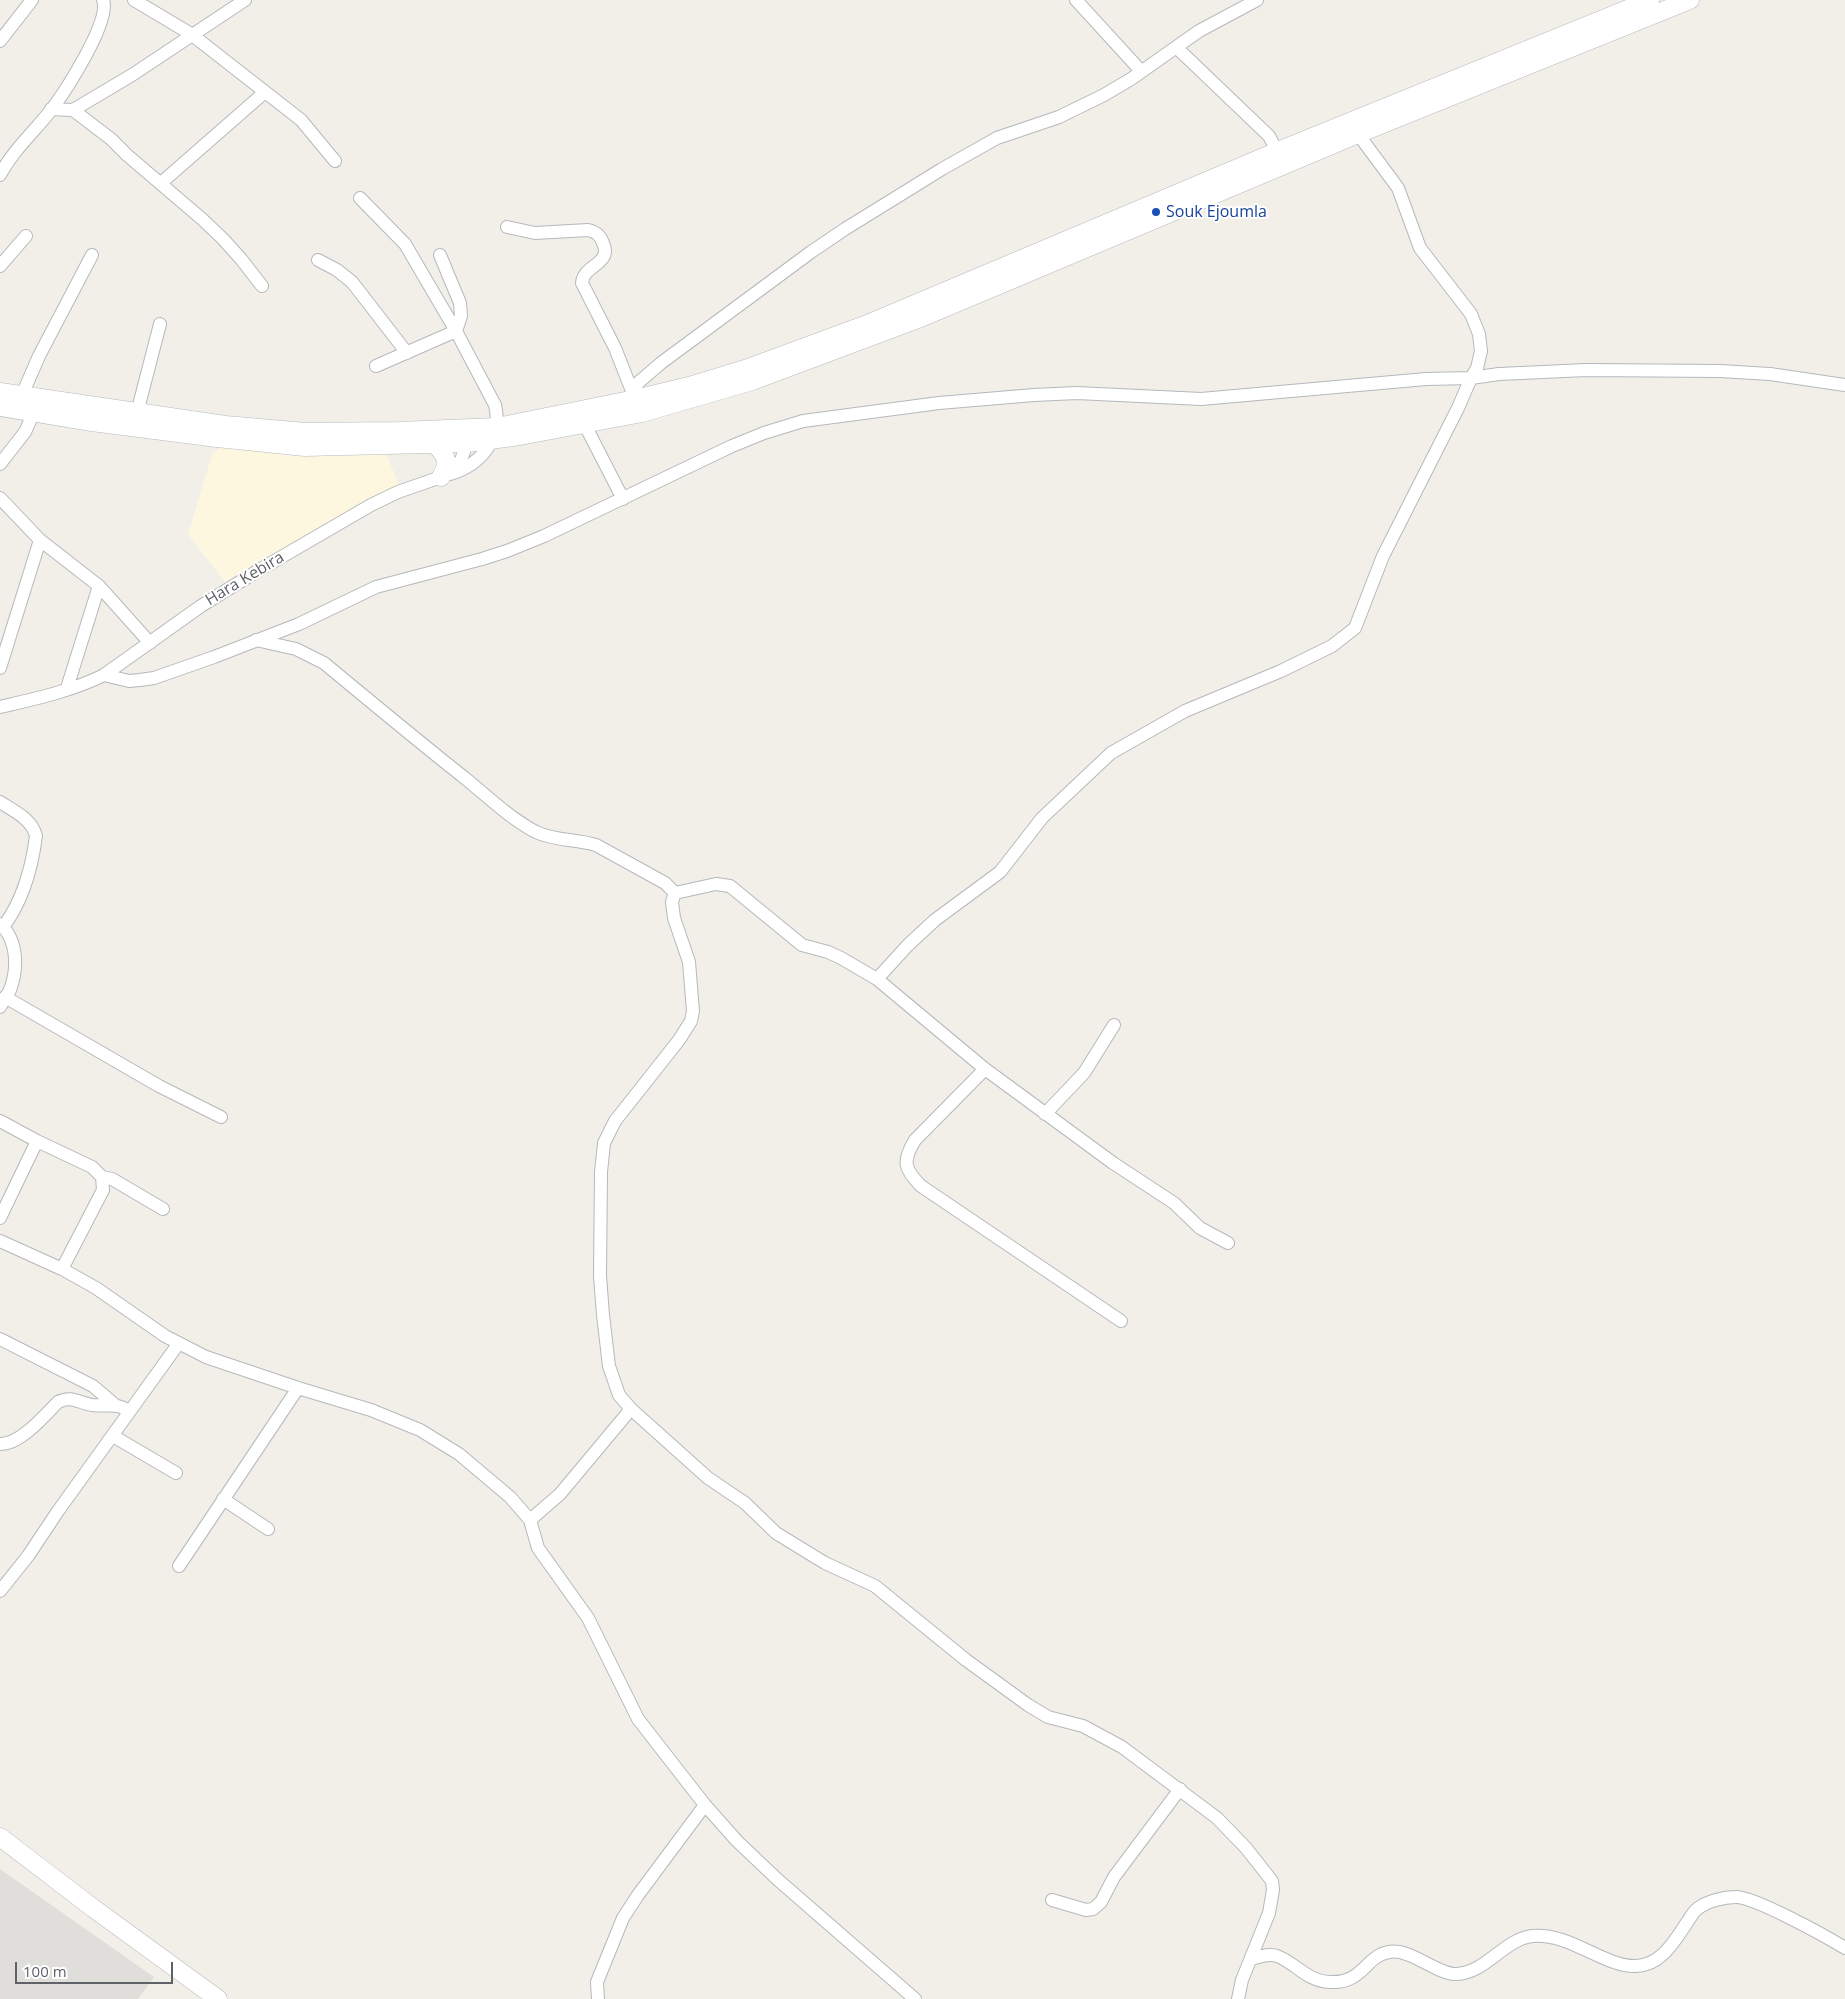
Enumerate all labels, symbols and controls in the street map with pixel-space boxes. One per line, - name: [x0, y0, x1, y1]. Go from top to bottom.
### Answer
- place label: Souk Ejoumla: [1166, 202, 1267, 222]
- marker: Souk Ejoumla: [1150, 206, 1162, 218]
- street label: Hara Kebira: [202, 548, 288, 610]
- scale bar: [18, 1952, 175, 1984]
- text: 100 m: [23, 1961, 67, 1981]

